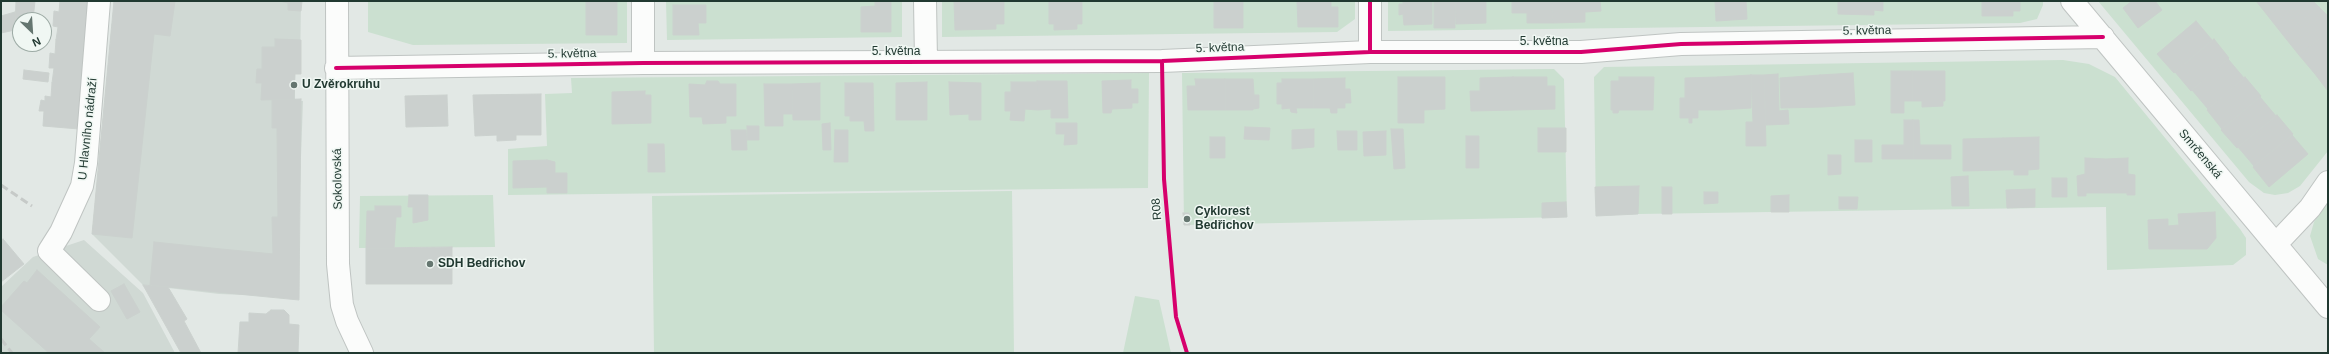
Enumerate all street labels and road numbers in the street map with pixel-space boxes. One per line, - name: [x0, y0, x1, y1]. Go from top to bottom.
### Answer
- street label: 5. května: [1843, 23, 1891, 39]
- street label: 5. května: [1520, 35, 1568, 49]
- street label: 5. května: [1195, 40, 1245, 56]
- street label: 5. května: [872, 45, 920, 59]
- street label: 5. května: [548, 46, 596, 62]
- street label: U Hlavního nádraží: [75, 77, 101, 181]
- street label: Smrčenská: [2175, 126, 2225, 182]
- street label: Sokolovská: [330, 148, 346, 210]
- street label: R08: [1149, 197, 1165, 221]

